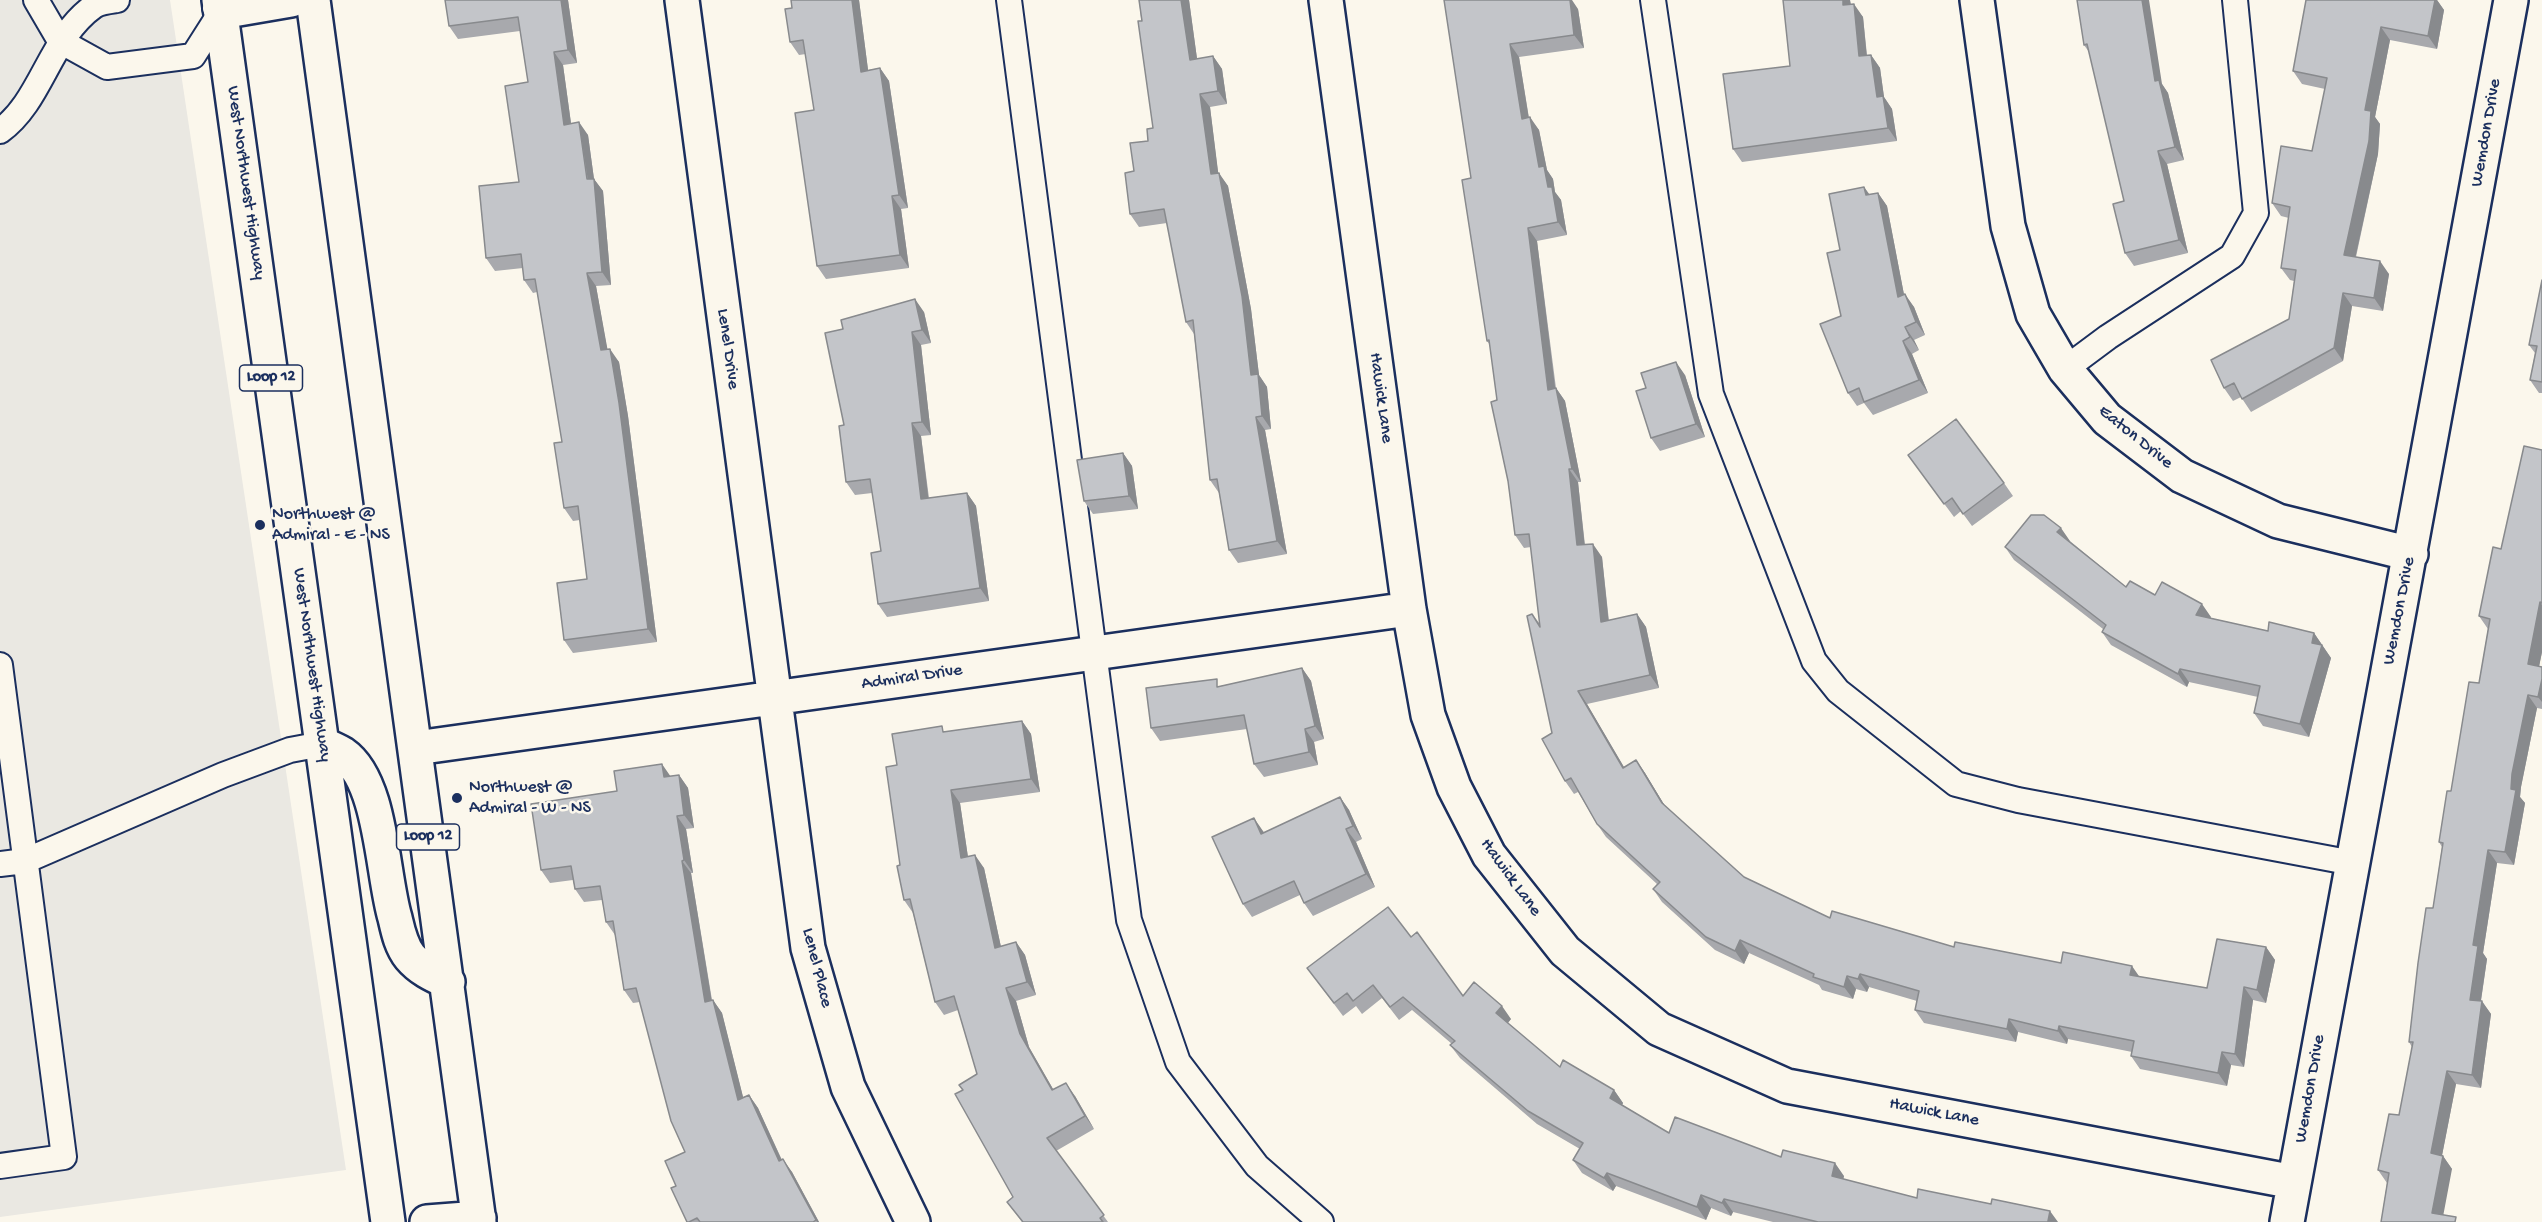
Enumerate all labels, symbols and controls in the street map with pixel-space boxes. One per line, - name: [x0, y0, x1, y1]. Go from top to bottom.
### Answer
- street label: Wemdon Drive: [2467, 77, 2507, 189]
- street label: West Northwest Highway: [221, 85, 269, 281]
- street label: Lenel Drive: [711, 307, 743, 391]
- street label: Hawick Lane: [1363, 351, 1397, 445]
- road number: Loop 12: [240, 365, 302, 391]
- street label: Eaton Drive: [2093, 401, 2177, 475]
- place label: Northwest @ Admiral - E - NS: [272, 504, 390, 546]
- marker: Northwest @ Admiral - E - NS: [253, 518, 267, 532]
- street label: Wemdon Drive: [2379, 555, 2421, 667]
- street label: West Northwest Highway: [287, 567, 335, 763]
- street label: Admiral Drive: [860, 660, 964, 696]
- place label: Northwest @ Admiral - W - NS: [469, 777, 591, 820]
- marker: Northwest @ Admiral - W - NS: [450, 791, 464, 805]
- road number: Loop 12: [396, 824, 460, 850]
- street label: Hawick Lane: [1475, 835, 1545, 921]
- street label: Lenel Place: [796, 926, 836, 1010]
- street label: Wemdon Drive: [2291, 1033, 2331, 1145]
- street label: Hawick Lane: [1887, 1094, 1981, 1132]

